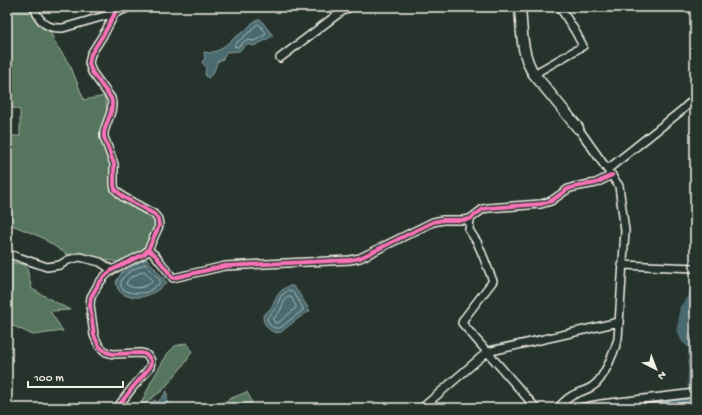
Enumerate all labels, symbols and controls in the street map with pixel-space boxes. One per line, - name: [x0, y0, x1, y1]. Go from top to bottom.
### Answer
- north arrow: [636, 349, 676, 389]
- scale bar: [28, 363, 123, 389]
- text: N: [655, 368, 668, 382]
- text: 100 m: [33, 372, 64, 386]

